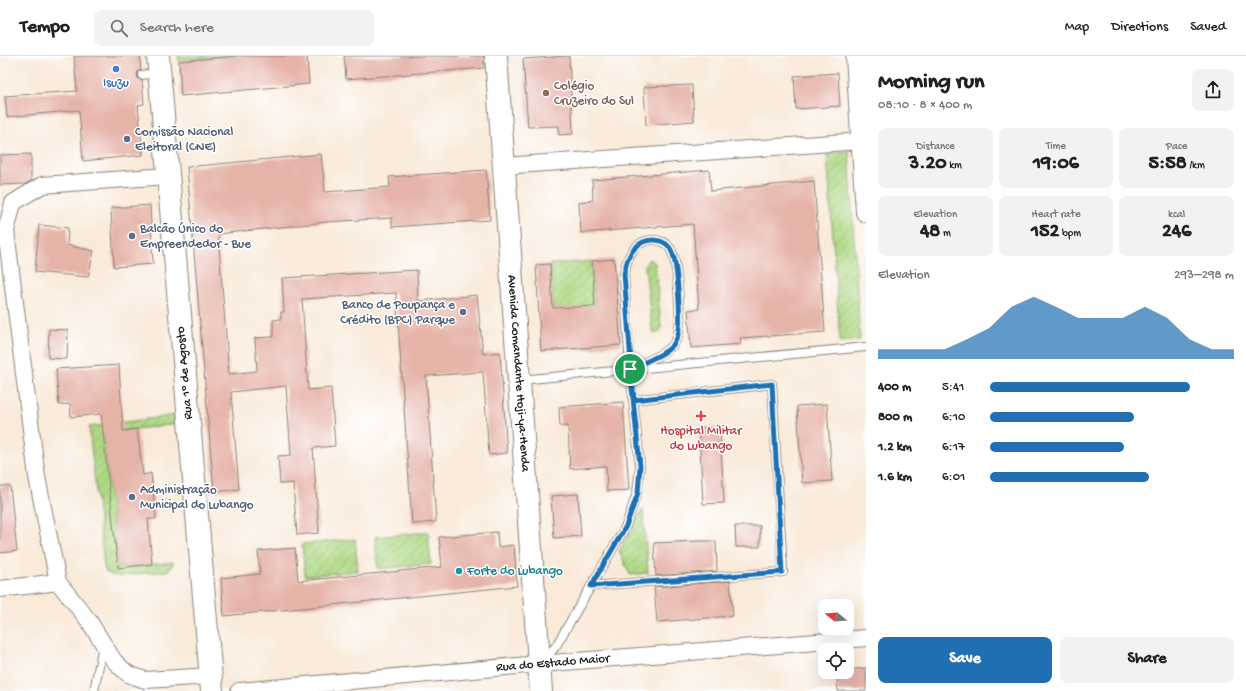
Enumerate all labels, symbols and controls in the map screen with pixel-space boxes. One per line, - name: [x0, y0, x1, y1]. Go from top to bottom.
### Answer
- search box: [94, 10, 374, 46]
- text: Tempo: [20, 16, 70, 39]
- icon: search: [108, 17, 130, 39]
- text: Search here: [140, 19, 214, 37]
- text: Map: [1065, 19, 1089, 36]
- text: Directions: [1111, 19, 1168, 36]
- text: Saved: [1190, 19, 1226, 36]
- marker: Isuzu: [111, 64, 121, 74]
- button: share: [1192, 69, 1234, 111]
- text: Morning run: [878, 70, 984, 96]
- place label: Isuzu: [103, 76, 129, 91]
- place label: Colégio Cruzeiro do Sul: [554, 79, 634, 109]
- marker: Colégio Cruzeiro do Sul: [541, 88, 551, 98]
- text: 08:10 · 8 × 400 m: [878, 98, 972, 113]
- place label: Comissão Nacional Eleitoral (CNE): [135, 125, 234, 155]
- marker: Comissão Nacional Eleitoral (CNE): [122, 134, 132, 144]
- text: Distance: [916, 141, 955, 153]
- text: Time: [1046, 141, 1066, 153]
- text: Pace: [1166, 141, 1187, 153]
- text: 3.20: [909, 153, 947, 176]
- text: 19:06: [1033, 153, 1079, 176]
- text: 5:58: [1149, 153, 1187, 176]
- text: km: [947, 160, 962, 172]
- text: /km: [1187, 160, 1205, 172]
- text: Elevation: [913, 209, 957, 221]
- text: Heart rate: [1031, 209, 1081, 221]
- text: kcal: [1168, 209, 1185, 221]
- text: 48: [920, 221, 940, 244]
- text: 152: [1031, 221, 1059, 244]
- text: 246: [1162, 221, 1191, 244]
- place label: Balcão Único do Empreendedor - Bue: [139, 222, 251, 252]
- text: m: [940, 228, 951, 240]
- text: bpm: [1059, 228, 1081, 240]
- marker: Balcão Único do Empreendedor - Bue: [127, 231, 137, 241]
- text: Elevation: [878, 268, 930, 283]
- text: 293–298 m: [1174, 268, 1234, 283]
- street label: Avenida Comandante Hoji-ya-Henda: [504, 274, 533, 473]
- place label: Banco de Poupança e Crédito (BPC) Parque: [340, 298, 455, 328]
- marker: Banco de Poupança e Crédito (BPC) Parque: [458, 307, 468, 317]
- street label: Rua 1º de Agosto: [173, 326, 197, 420]
- pin: [613, 352, 647, 386]
- icon: arrive: [619, 358, 641, 380]
- text: 400 m: [878, 380, 911, 395]
- text: 5:41: [942, 380, 964, 395]
- marker: Hospital Militar do Lubango: [695, 410, 707, 422]
- text: 800 m: [878, 410, 912, 425]
- text: 6:10: [942, 410, 965, 425]
- place label: Hospital Militar do Lubango: [660, 424, 743, 454]
- text: 1.2 km: [878, 440, 912, 455]
- text: 6:17: [942, 440, 965, 455]
- text: 1.6 km: [878, 470, 912, 485]
- text: 6:01: [942, 470, 965, 485]
- place label: Administração Municipal do Lubango: [140, 483, 254, 513]
- marker: Administração Municipal do Lubango: [127, 492, 137, 502]
- place label: Forte do Lubango: [466, 564, 563, 579]
- marker: Forte do Lubango: [454, 566, 464, 576]
- north arrow: [818, 599, 854, 635]
- map controls: [818, 599, 854, 679]
- button: Save: [878, 637, 1052, 683]
- button: Share: [1060, 637, 1234, 683]
- button: locate: [818, 643, 854, 679]
- street label: Rua do Estado Maior: [495, 651, 612, 675]

